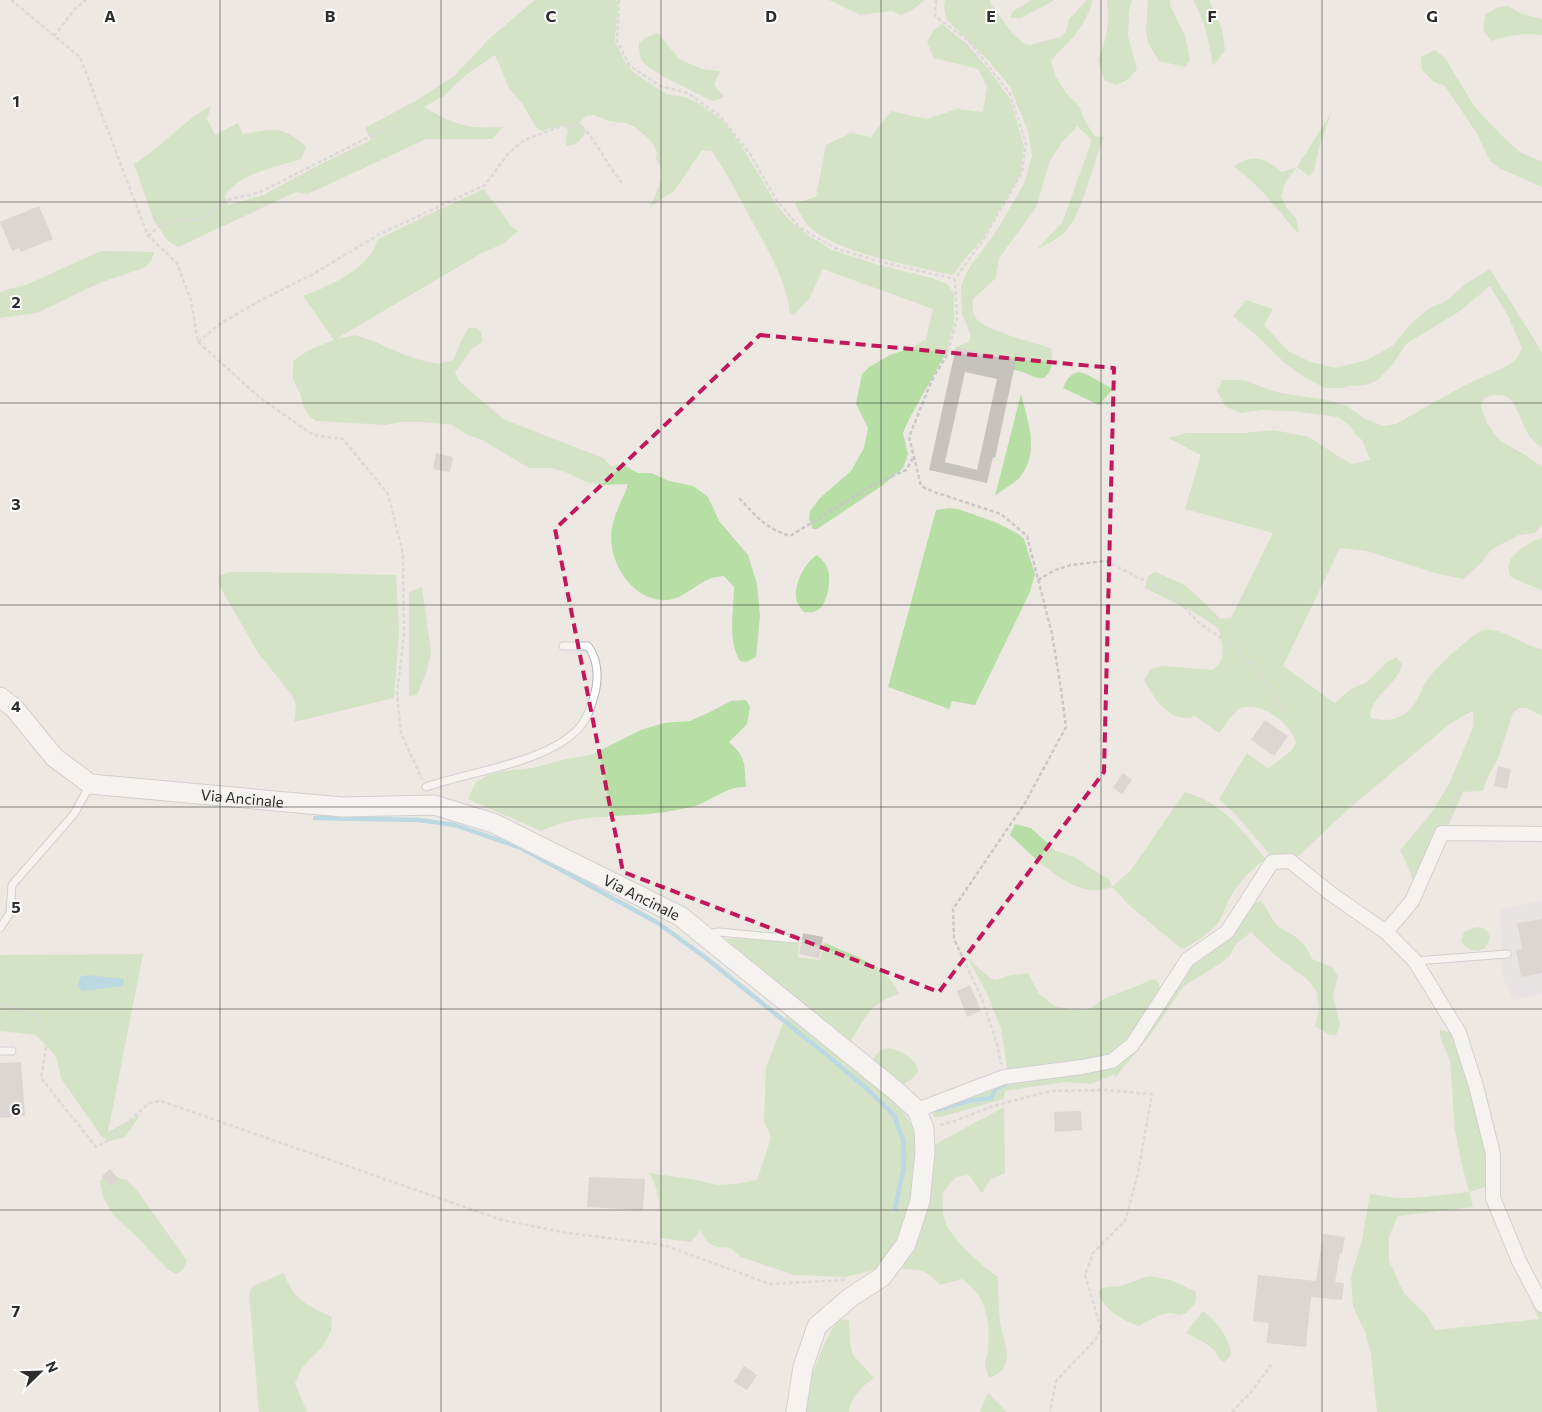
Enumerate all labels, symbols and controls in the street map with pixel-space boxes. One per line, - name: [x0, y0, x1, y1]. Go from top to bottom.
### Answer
- text: A: [104, 6, 116, 25]
- text: B: [325, 6, 336, 25]
- text: C: [546, 6, 557, 25]
- text: D: [765, 6, 777, 25]
- text: E: [986, 6, 996, 25]
- text: F: [1207, 6, 1217, 25]
- text: G: [1426, 6, 1438, 25]
- text: 1: [12, 91, 20, 110]
- text: 2: [11, 292, 21, 311]
- text: 3: [11, 494, 21, 513]
- text: 4: [11, 696, 21, 715]
- street label: Via Ancinale: [200, 785, 285, 811]
- street label: Via Ancinale: [600, 870, 683, 924]
- text: 5: [11, 897, 21, 916]
- text: 6: [11, 1099, 21, 1118]
- text: 7: [12, 1301, 21, 1320]
- north arrow: [15, 1347, 65, 1397]
- text: N: [43, 1359, 62, 1375]

